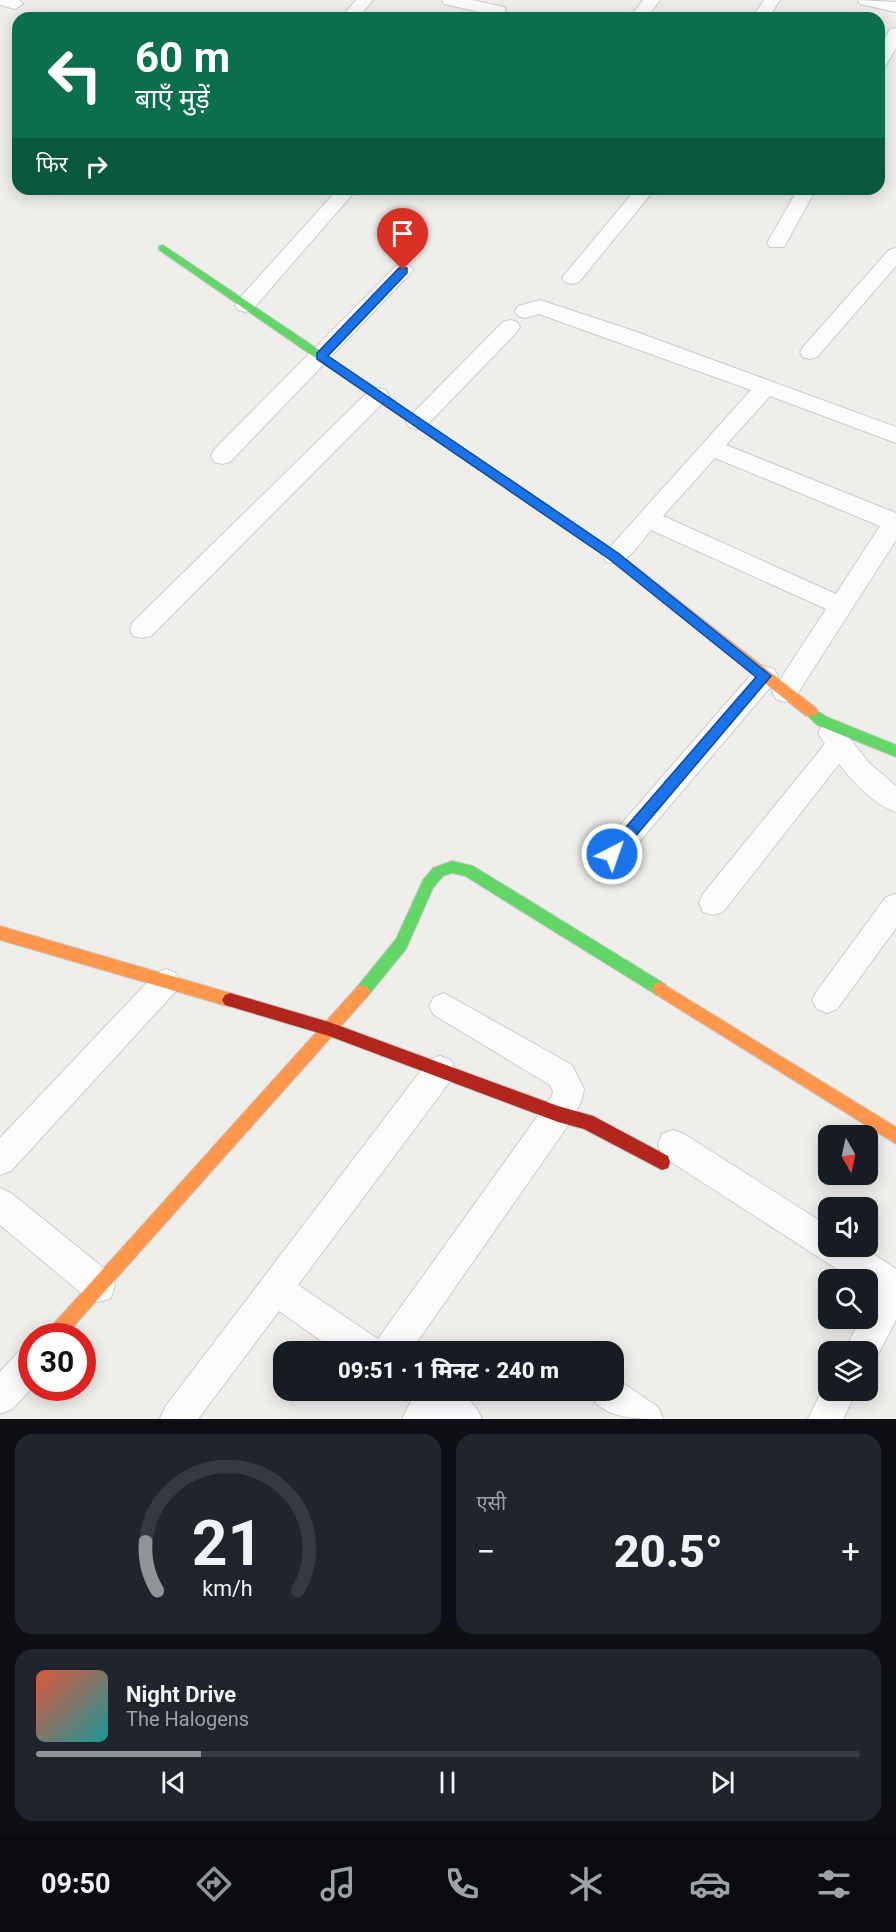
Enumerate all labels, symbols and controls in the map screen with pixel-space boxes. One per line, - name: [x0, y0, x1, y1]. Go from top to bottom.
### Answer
- text: 60 m: [135, 33, 230, 82]
- icon: left: [36, 36, 114, 114]
- text: बाएँ मुड़ें: [135, 83, 210, 115]
- icon: right: [80, 150, 113, 183]
- text: फिर: [36, 152, 68, 177]
- pin: [377, 208, 428, 270]
- icon: arrive: [386, 217, 419, 250]
- position arrow: [580, 822, 644, 886]
- north arrow: [818, 1125, 878, 1185]
- map controls: [818, 1125, 878, 1401]
- button: sound: [818, 1197, 878, 1257]
- button: search: [818, 1269, 878, 1329]
- speed limit sign: 30: [18, 1323, 96, 1401]
- button: layers: [818, 1341, 878, 1401]
- text: 09:51 · 1 मिनट · 240 m: [338, 1358, 559, 1383]
- text: एसी: [477, 1491, 506, 1515]
- text: 21: [192, 1507, 264, 1580]
- text: 20.5°: [614, 1525, 723, 1578]
- text: −: [477, 1532, 495, 1571]
- text: +: [841, 1532, 860, 1571]
- text: km/h: [203, 1576, 253, 1601]
- text: Night Drive: [126, 1682, 236, 1707]
- text: The Halogens: [126, 1707, 249, 1731]
- icon: previous: [157, 1766, 190, 1799]
- icon: pause: [431, 1766, 464, 1799]
- icon: next: [706, 1766, 739, 1799]
- icon: directions: [193, 1863, 235, 1905]
- icon: music: [317, 1863, 359, 1905]
- icon: phone: [441, 1863, 483, 1905]
- icon: climate: [565, 1863, 607, 1905]
- icon: car: [689, 1863, 731, 1905]
- icon: filters: [813, 1863, 855, 1905]
- text: 09:50: [41, 1868, 111, 1900]

